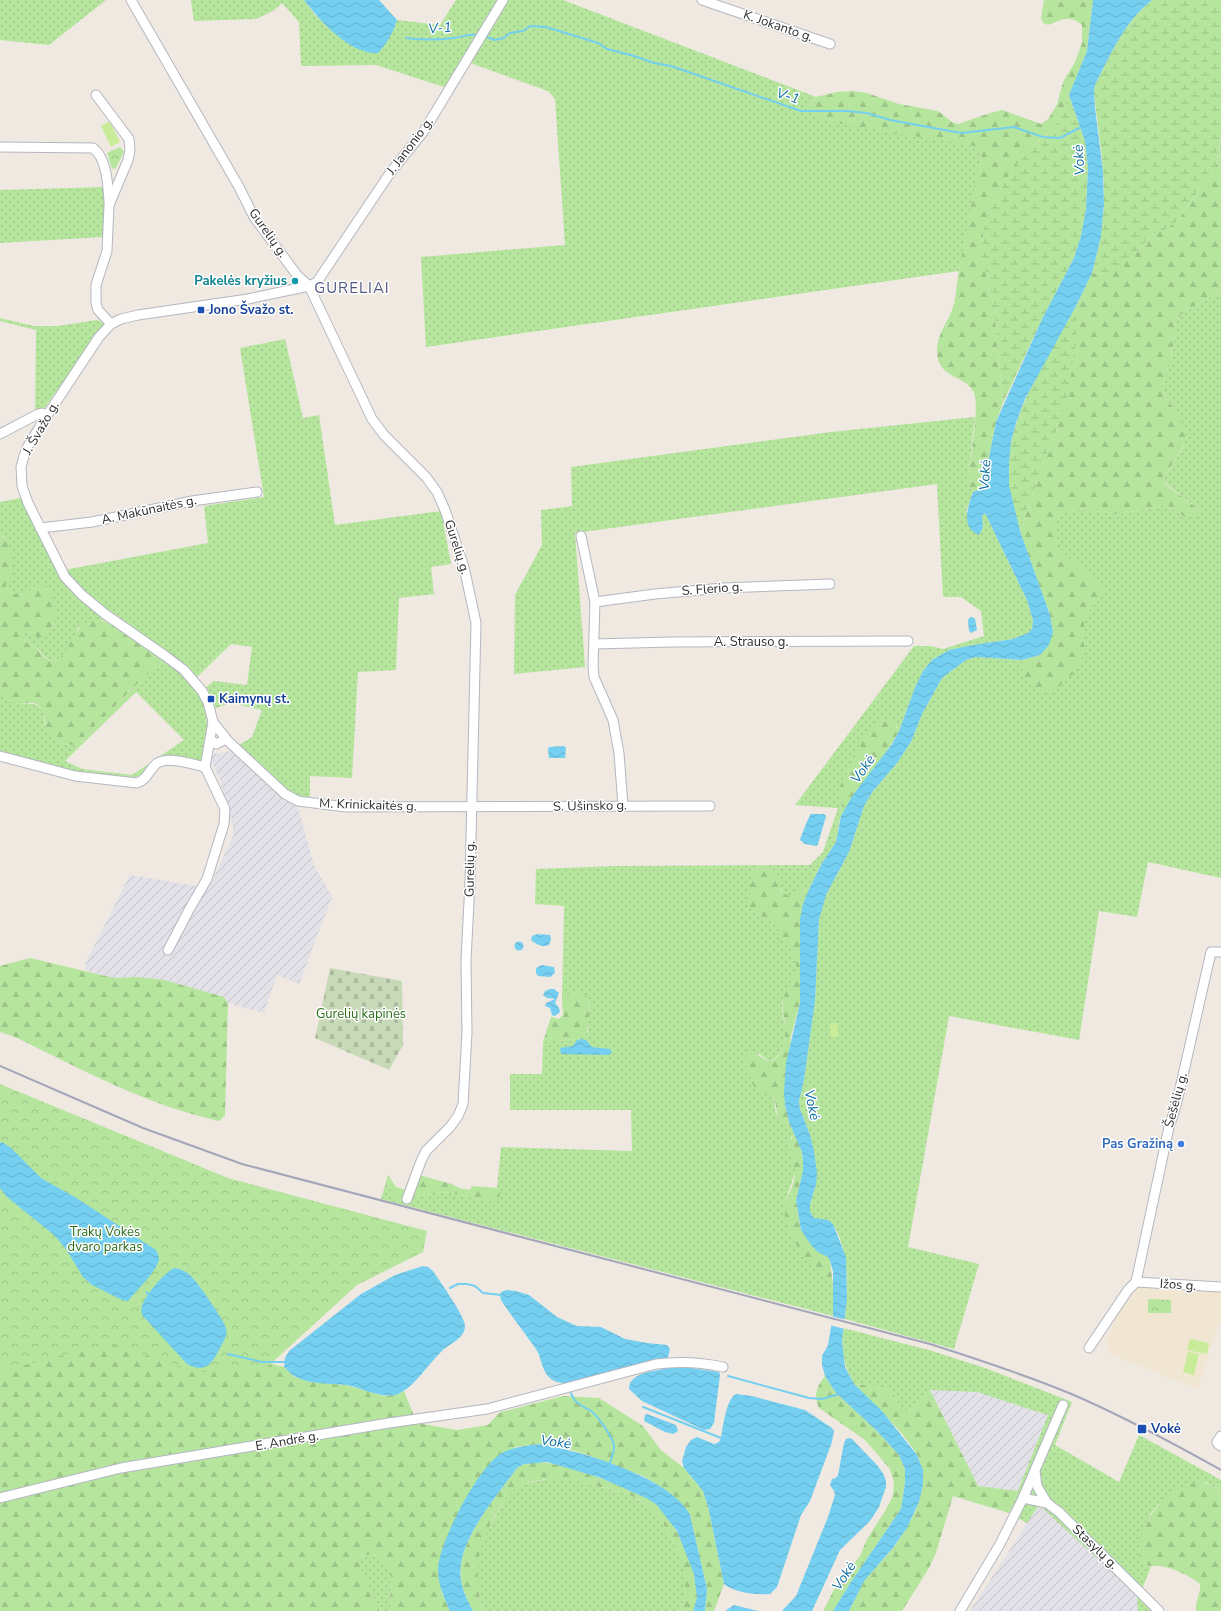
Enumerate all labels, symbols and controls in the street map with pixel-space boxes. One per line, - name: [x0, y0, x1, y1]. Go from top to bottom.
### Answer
- street label: K. Jokanto g.: [741, 6, 815, 46]
- water label: V-1: [428, 18, 452, 38]
- water label: V-1: [774, 83, 802, 109]
- street label: J. Janonio g.: [382, 114, 438, 179]
- water label: Vokė: [1068, 143, 1090, 176]
- street label: Gurelių g.: [244, 205, 292, 261]
- place label: Pakelės kryžius: [194, 272, 287, 290]
- marker: Pakelės kryžius: [290, 276, 300, 286]
- district label: GURELIAI: [314, 278, 390, 298]
- place label: Jono Švažo st.: [208, 300, 293, 319]
- marker: Jono Švažo st.: [196, 305, 206, 315]
- street label: J. Švažo g.: [17, 398, 63, 459]
- water label: Vokė: [975, 459, 995, 491]
- street label: A. Makūnaitės g.: [100, 491, 198, 529]
- street label: Gurelių g.: [440, 517, 474, 577]
- street label: S. Flerio g.: [681, 578, 743, 600]
- street label: A. Strauso g.: [714, 633, 788, 651]
- place label: Kaimynų st.: [219, 690, 290, 708]
- marker: Kaimynų st.: [206, 694, 216, 704]
- water label: Vokė: [846, 750, 880, 787]
- street label: M. Krinickaitės g.: [319, 794, 417, 816]
- street label: S. Ušinsko g.: [553, 796, 627, 816]
- street label: Gurelių g.: [461, 841, 479, 897]
- park label: Gurelių kapinės: [316, 1005, 406, 1023]
- street label: Šešėlių g.: [1159, 1070, 1192, 1129]
- water label: Vokė: [799, 1088, 825, 1123]
- place label: Pas Gražiną: [1102, 1135, 1173, 1153]
- marker: Pas Gražiną: [1176, 1139, 1186, 1149]
- park label: Trakų Vokės dvaro parkas: [68, 1223, 142, 1256]
- street label: Ižos g.: [1159, 1275, 1197, 1295]
- place label: Vokė: [1150, 1420, 1181, 1438]
- marker: Vokė: [1136, 1423, 1148, 1435]
- street label: E. Andrė g.: [254, 1427, 320, 1455]
- water label: Vokė: [539, 1430, 573, 1454]
- street label: Stasylų g.: [1068, 1521, 1122, 1573]
- water label: Vokė: [828, 1557, 861, 1594]

